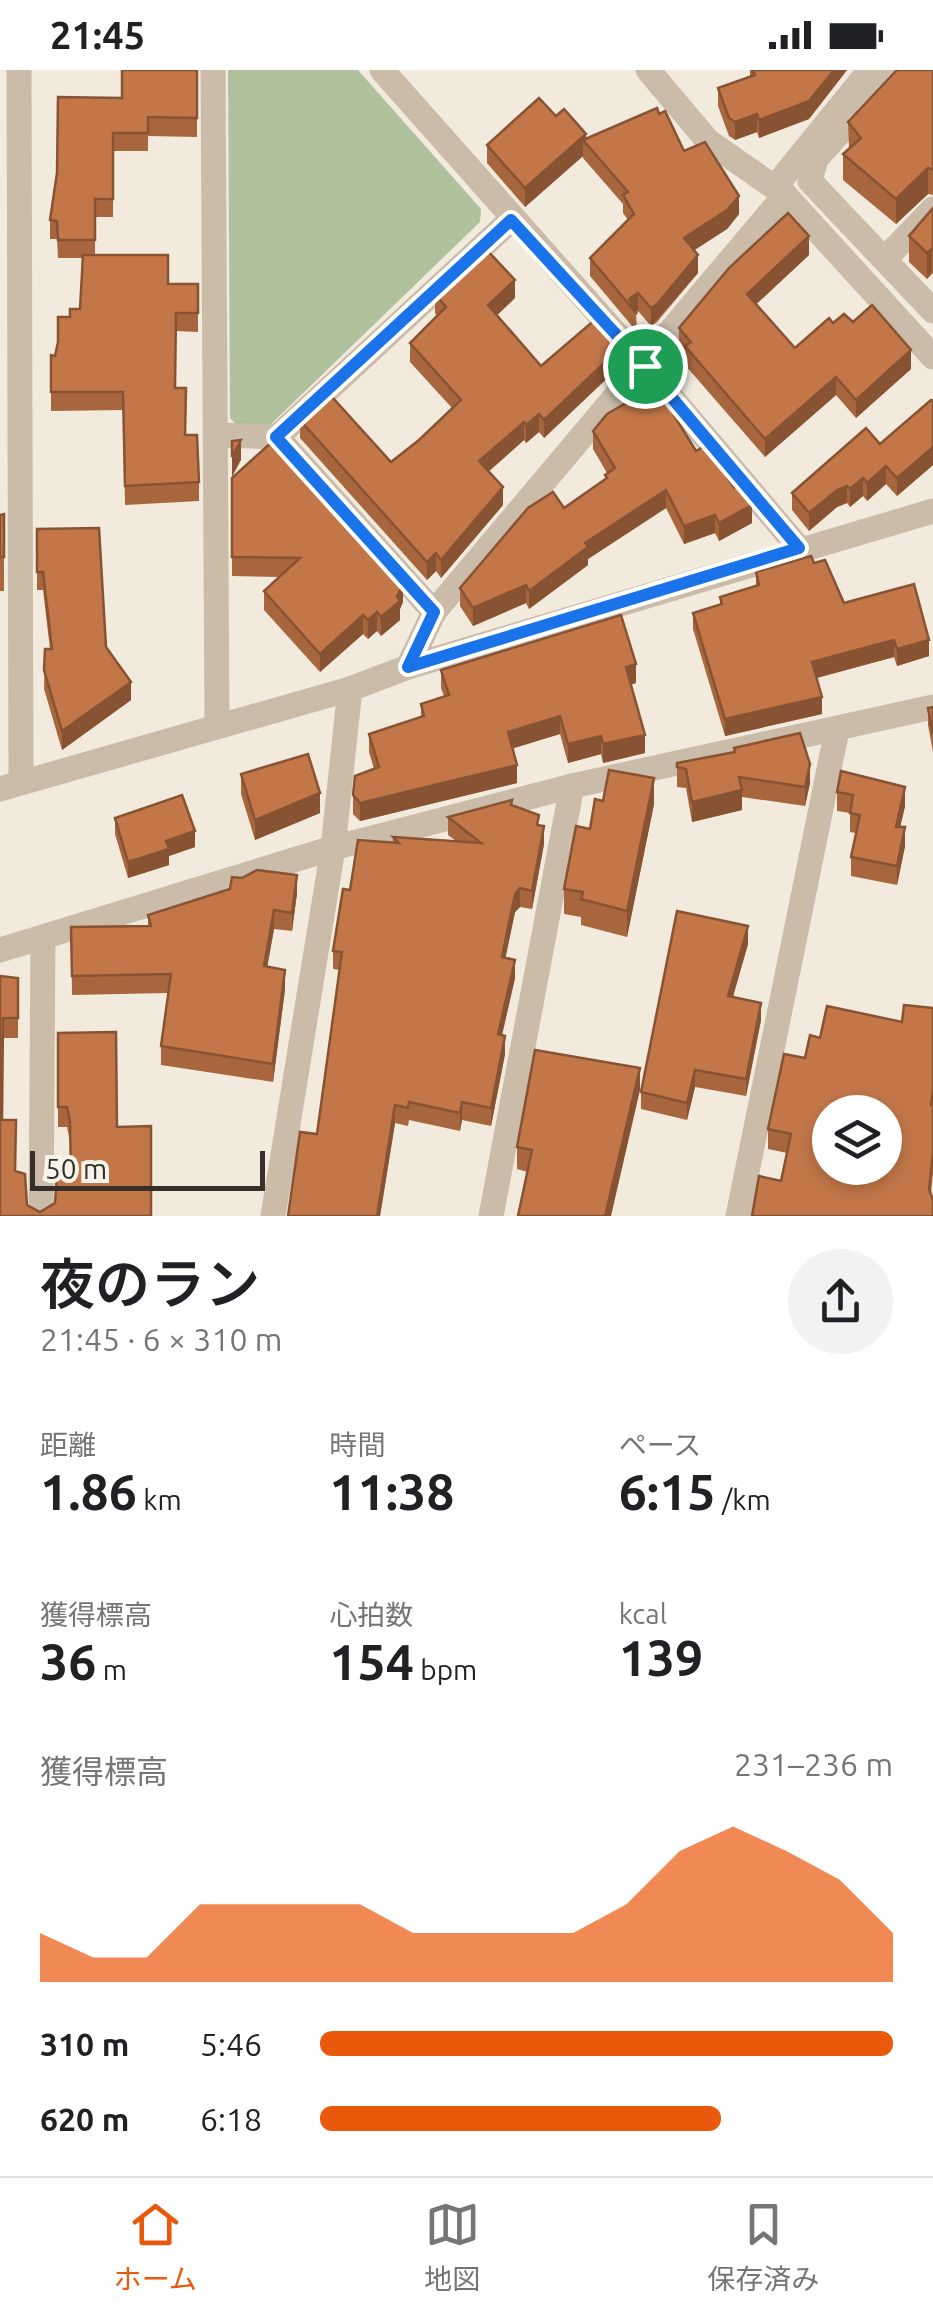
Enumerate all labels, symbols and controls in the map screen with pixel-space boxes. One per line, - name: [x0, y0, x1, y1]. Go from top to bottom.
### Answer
- text: 21:45: [50, 14, 145, 56]
- pin: [603, 324, 688, 409]
- icon: arrive: [618, 339, 673, 394]
- map controls: [812, 1095, 902, 1185]
- button: layers: [812, 1095, 902, 1185]
- scale bar: [30, 1146, 265, 1190]
- text: 50 m: [45, 1153, 107, 1184]
- button: share: [788, 1249, 893, 1354]
- text: 夜のラン: [40, 1253, 260, 1314]
- text: 21:45 · 6 × 310 m: [40, 1321, 282, 1357]
- text: 距離: [40, 1429, 96, 1460]
- text: 時間: [329, 1429, 385, 1460]
- text: ペース: [619, 1429, 701, 1460]
- text: 1.86: [40, 1463, 137, 1519]
- text: 11:38: [329, 1463, 454, 1519]
- text: 6:15: [619, 1463, 716, 1519]
- text: km: [137, 1484, 182, 1515]
- text: /km: [716, 1484, 771, 1515]
- text: kcal: [619, 1598, 667, 1629]
- text: 獲得標高: [40, 1599, 152, 1630]
- text: 心拍数: [329, 1599, 413, 1630]
- text: 139: [619, 1629, 703, 1685]
- text: 36: [40, 1633, 96, 1689]
- text: 154: [329, 1633, 414, 1689]
- text: m: [96, 1654, 127, 1685]
- text: bpm: [414, 1654, 477, 1685]
- text: 231–236 m: [734, 1746, 893, 1782]
- text: 獲得標高: [40, 1753, 168, 1789]
- text: 310 m: [40, 2026, 129, 2062]
- text: 5:46: [200, 2026, 262, 2062]
- text: 620 m: [40, 2101, 129, 2137]
- text: 6:18: [200, 2101, 262, 2137]
- tab: ホーム: [114, 2197, 197, 2297]
- tab: 地図: [424, 2197, 480, 2297]
- tab: 保存済み: [707, 2197, 819, 2297]

